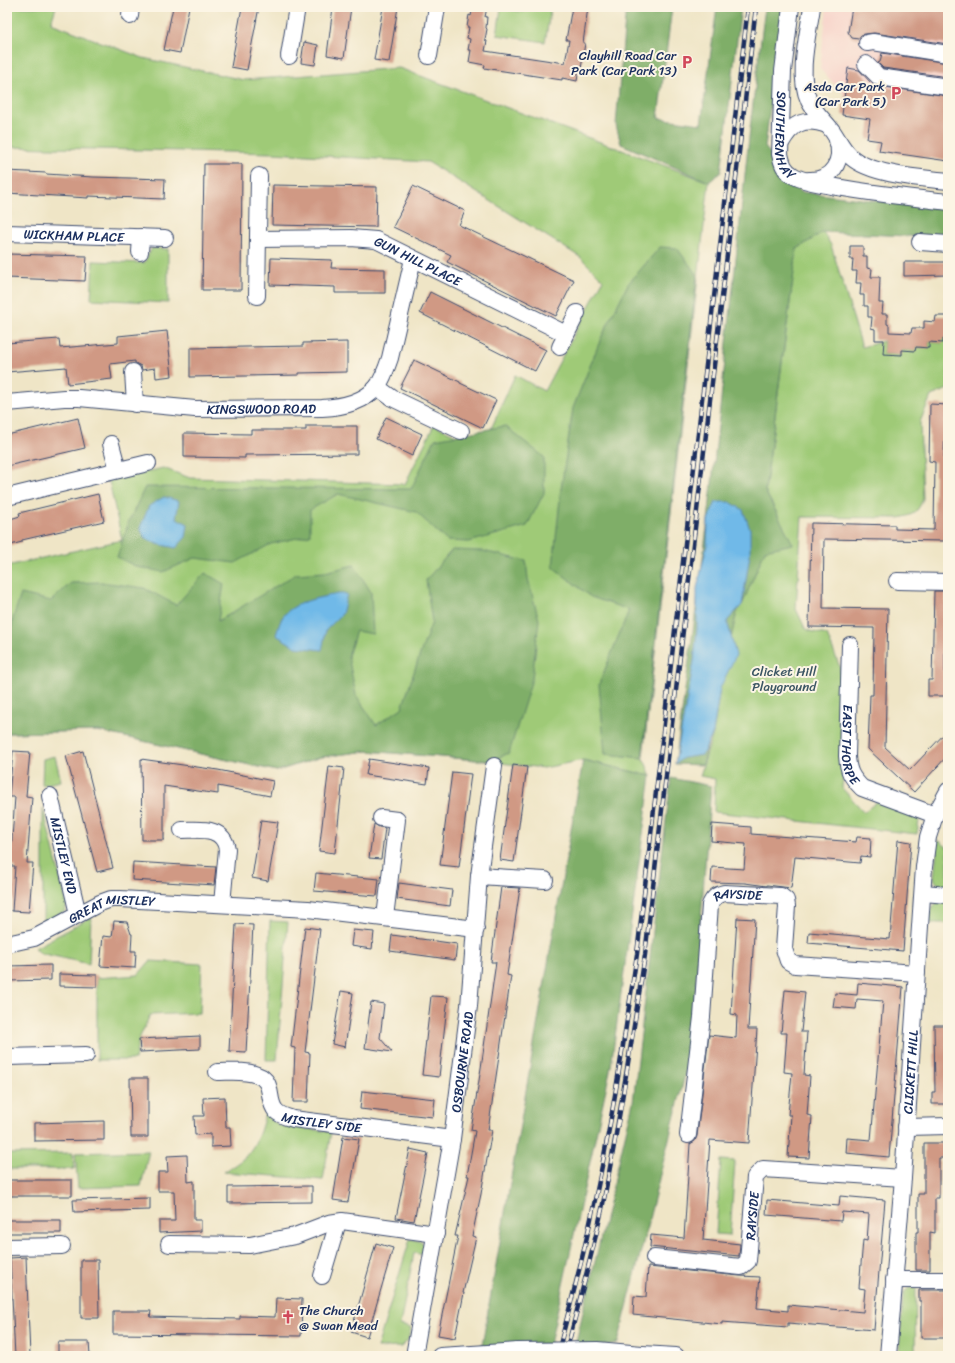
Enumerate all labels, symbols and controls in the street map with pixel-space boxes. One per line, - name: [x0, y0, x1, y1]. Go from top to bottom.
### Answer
- place label: Clayhill Road Car Park (Car Park 13): [571, 44, 677, 82]
- parking icon: Clayhill Road Car Park (Car Park 13): [679, 54, 695, 70]
- place label: Asda Car Park (Car Park 5): [803, 75, 886, 113]
- parking icon: Asda Car Park (Car Park 5): [888, 85, 904, 101]
- street label: SOUTHERNHAY: [768, 91, 801, 187]
- street label: WICKHAM PLACE: [23, 223, 125, 249]
- street label: GUN HILL PLACE: [370, 230, 466, 293]
- street label: KINGSWOOD ROAD: [207, 397, 316, 421]
- park label: Clicket Hill Playground: [752, 660, 817, 698]
- street label: EAST THORPE: [835, 704, 866, 791]
- street label: MISTLEY END: [43, 815, 84, 896]
- street label: RAYSIDE: [709, 882, 763, 908]
- street label: GREAT MISTLEY: [64, 888, 157, 930]
- street label: OSBOURNE ROAD: [444, 1010, 480, 1114]
- street label: CLICKETT HILL: [896, 1029, 925, 1115]
- street label: MISTLEY SIDE: [279, 1105, 364, 1140]
- street label: RAYSIDE: [739, 1190, 766, 1241]
- place label: The Church @ Swan Mead: [299, 1299, 379, 1337]
- church icon: The Church @ Swan Mead: [280, 1309, 296, 1325]

